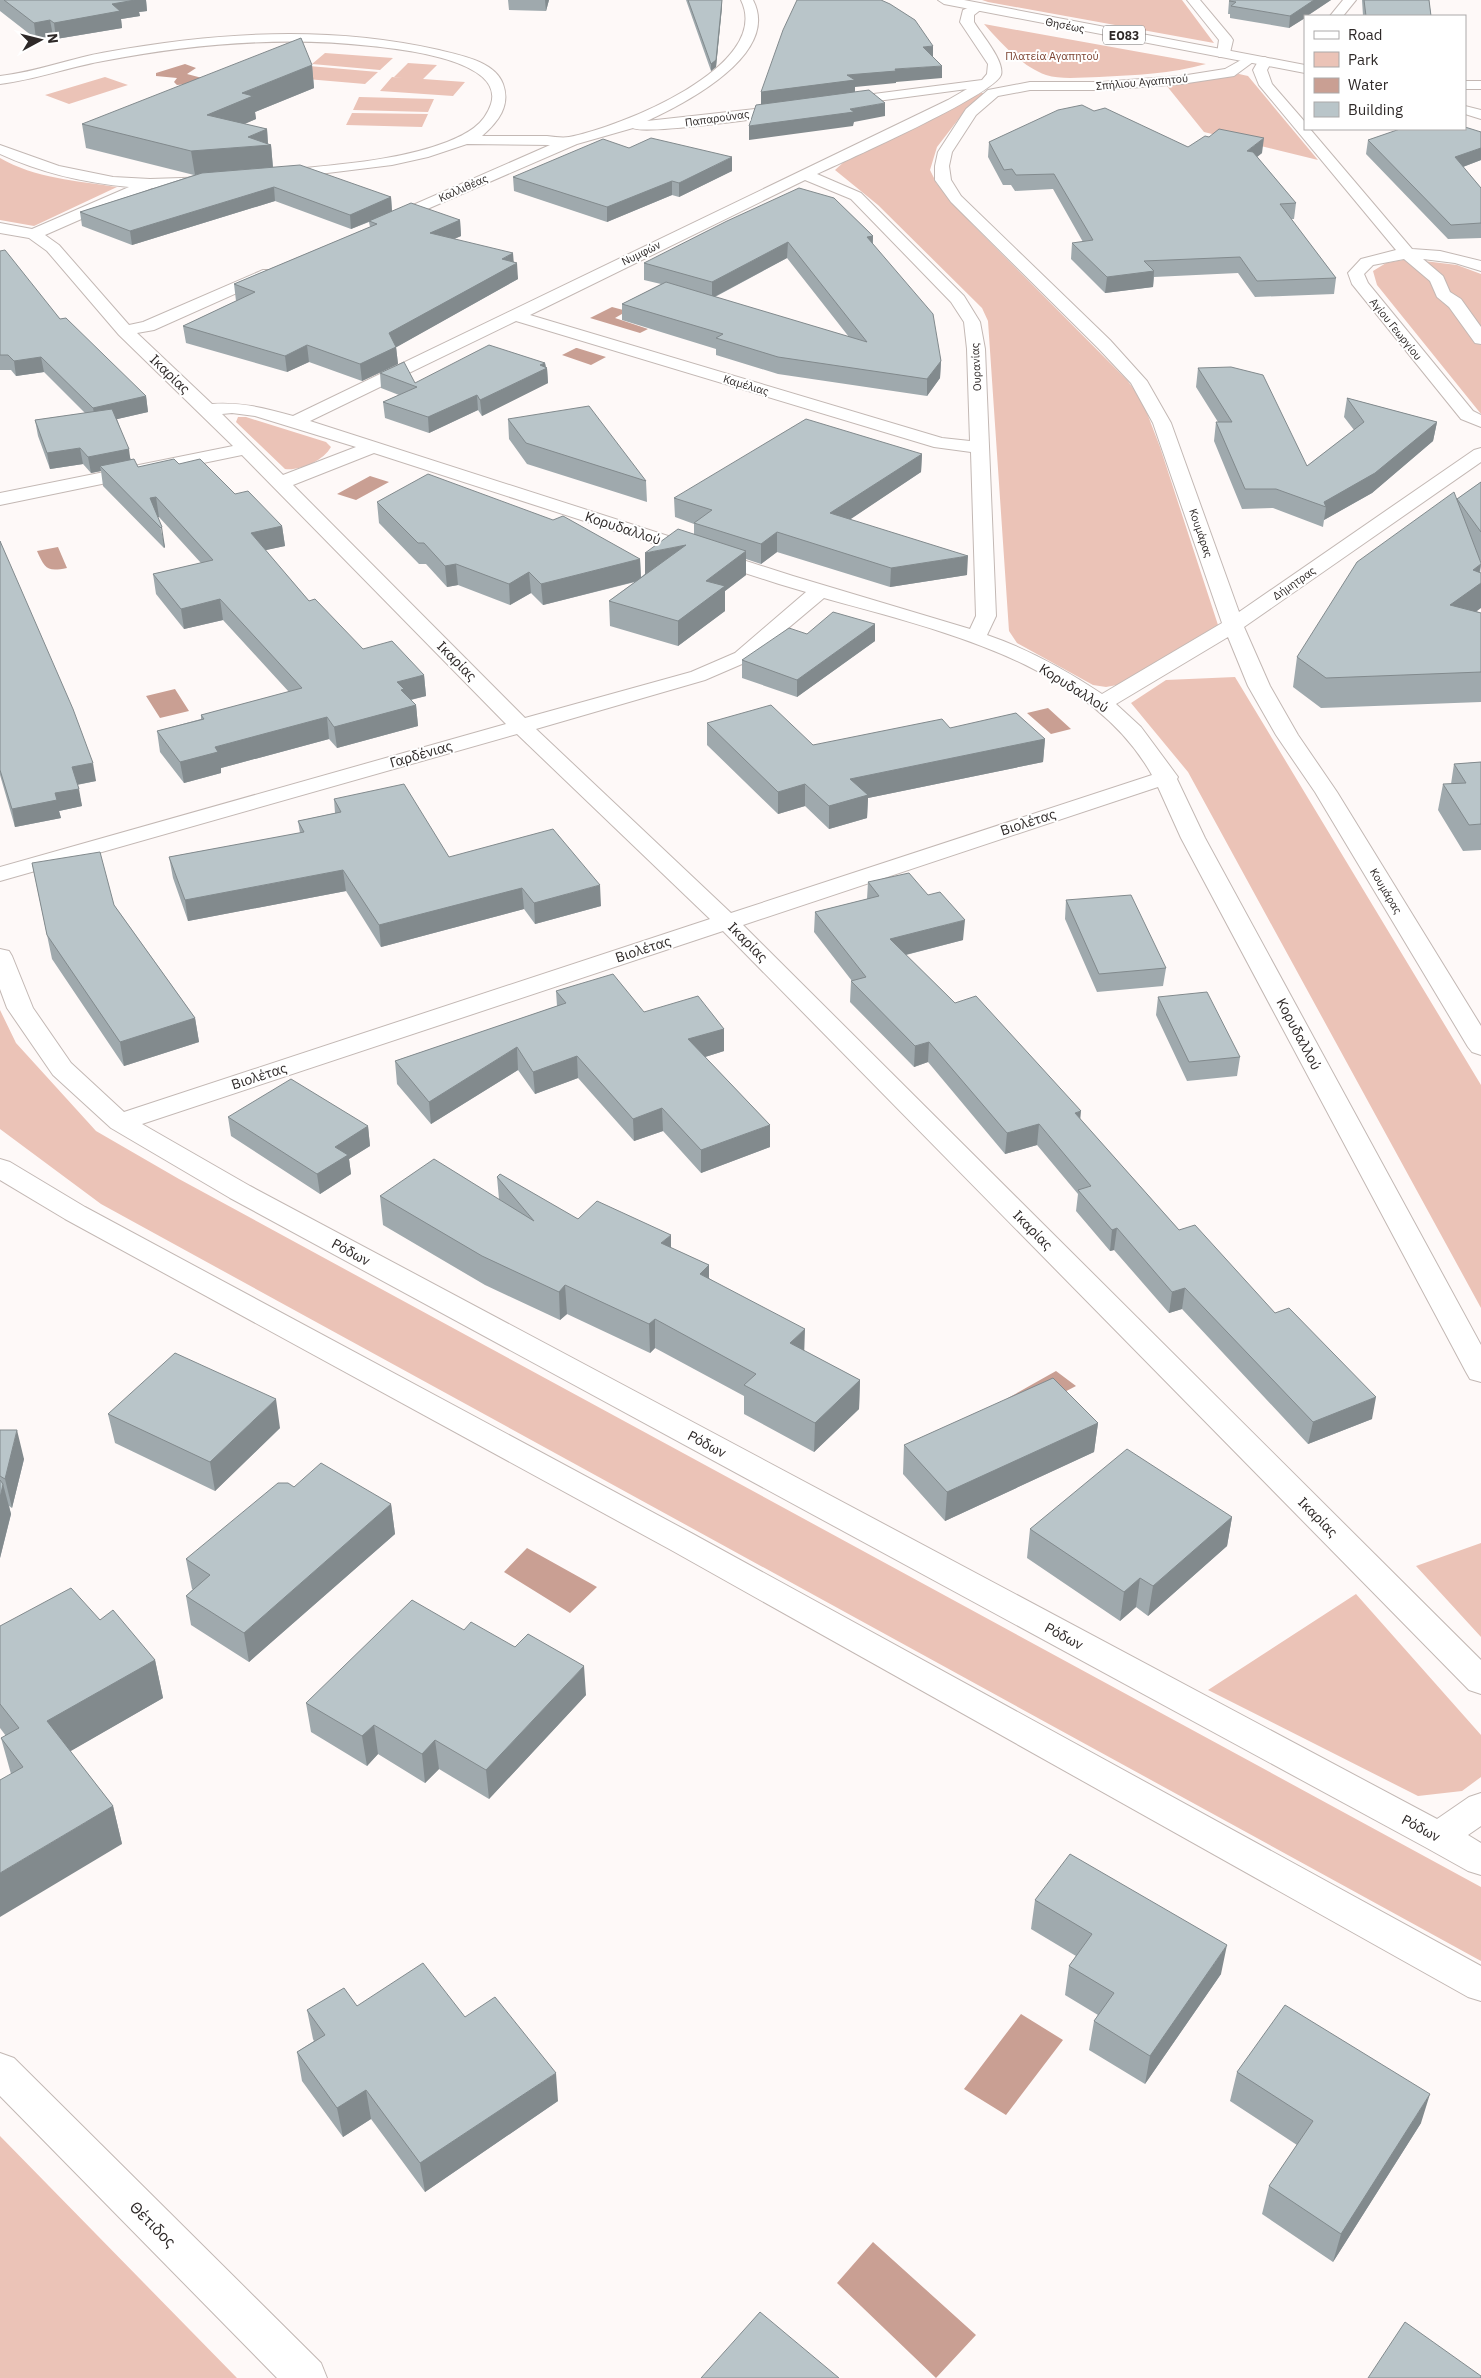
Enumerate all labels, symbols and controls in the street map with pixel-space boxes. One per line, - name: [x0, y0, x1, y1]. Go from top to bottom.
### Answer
- street label: Θησέως: [1044, 14, 1086, 36]
- north arrow: [15, 15, 65, 65]
- legend: [1304, 15, 1466, 130]
- text: Road: [1348, 25, 1383, 44]
- road number: ΕΟ83: [1103, 26, 1145, 44]
- text: N: [43, 32, 62, 45]
- park label: Πλατεία Αγαπητού: [1005, 49, 1099, 63]
- text: Park: [1348, 50, 1378, 69]
- street label: Σπήλιου Αγαπητού: [1095, 71, 1189, 93]
- text: Water: [1348, 75, 1389, 94]
- text: Building: [1348, 100, 1403, 119]
- street label: Παπαρούνας: [684, 107, 750, 129]
- street label: Καλλιθέας: [436, 171, 490, 205]
- street label: Νυμφών: [619, 237, 663, 268]
- street label: Αγίου Γεωργίου: [1367, 295, 1425, 363]
- street label: Ουρανίας: [968, 343, 984, 391]
- street label: Ικαρίας: [146, 350, 194, 398]
- street label: Καμέλιας: [722, 371, 770, 399]
- street label: Κορυδαλλού: [583, 507, 663, 549]
- street label: Κουμάρας: [1186, 507, 1216, 559]
- street label: Δήμητρας: [1270, 563, 1318, 603]
- street label: Ικαρίας: [433, 637, 481, 685]
- street label: Κορυδαλλού: [1036, 659, 1112, 717]
- street label: Γαρδένιας: [388, 736, 455, 772]
- street label: Βιολέτας: [998, 804, 1058, 839]
- street label: Κουμάρας: [1367, 866, 1405, 916]
- street label: Ικαρίας: [724, 918, 772, 966]
- street label: Βιολέτας: [613, 931, 673, 966]
- street label: Κορυδαλλού: [1273, 995, 1325, 1073]
- street label: Βιολέτας: [229, 1058, 289, 1093]
- street label: Ικαρίας: [1009, 1206, 1057, 1254]
- street label: Ρόδων: [329, 1234, 373, 1270]
- street label: Ρόδων: [685, 1426, 729, 1462]
- street label: Ικαρίας: [1294, 1493, 1342, 1541]
- street label: Ρόδων: [1042, 1618, 1086, 1654]
- street label: Ρόδων: [1399, 1810, 1443, 1846]
- street label: Θέτιδος: [126, 2197, 181, 2252]

